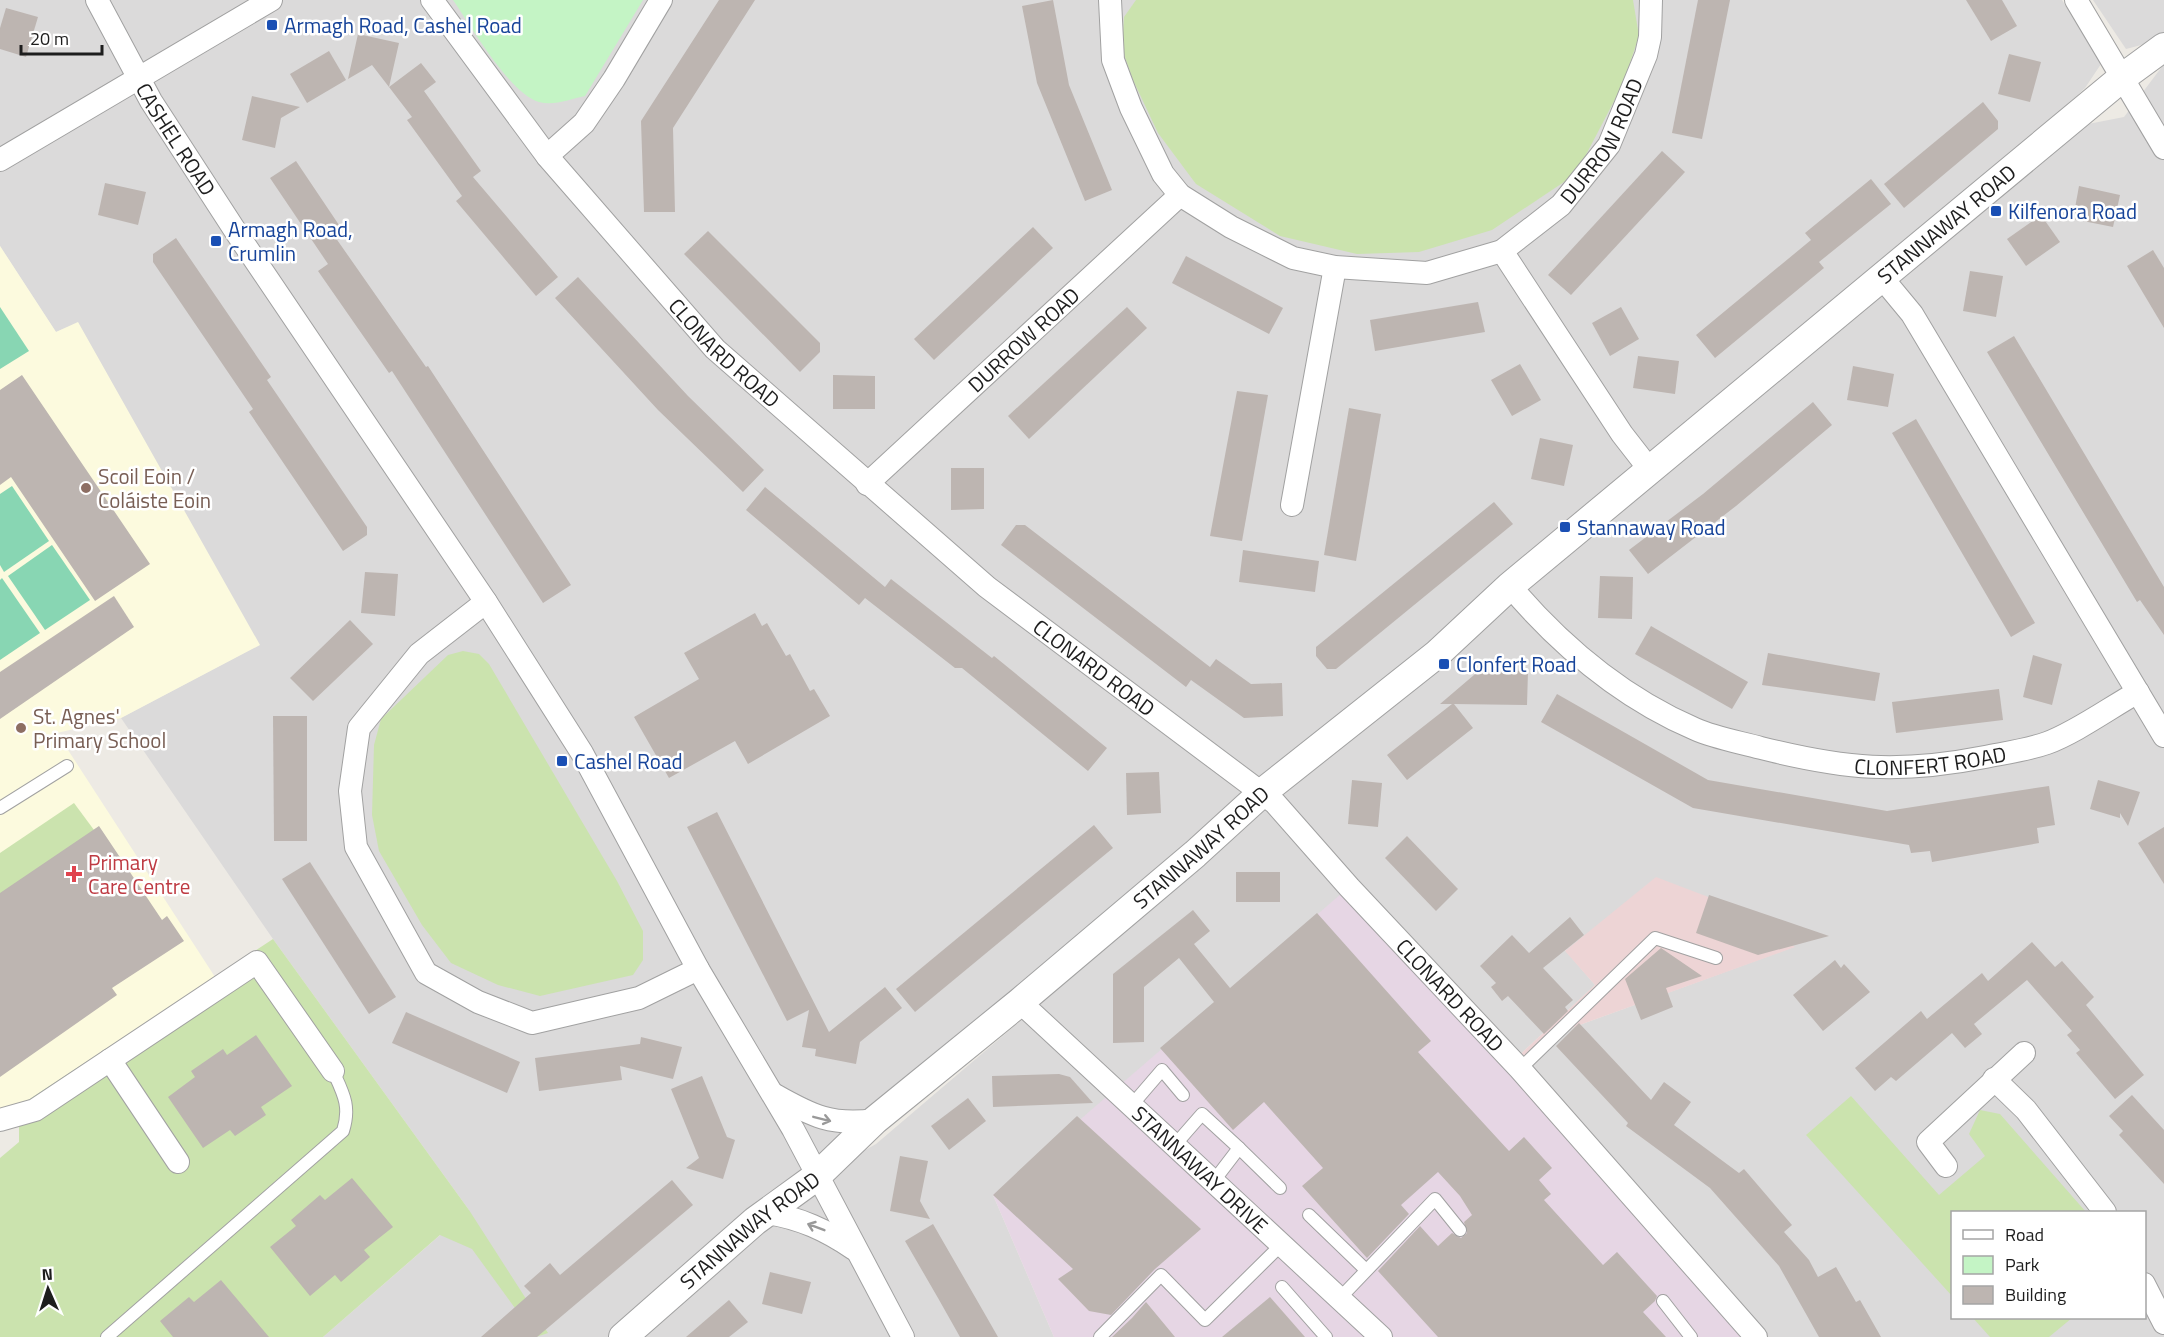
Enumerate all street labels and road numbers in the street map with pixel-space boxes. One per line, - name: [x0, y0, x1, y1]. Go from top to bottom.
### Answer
- street label: DURROW ROAD: [1552, 73, 1651, 211]
- street label: CASHEL ROAD: [128, 77, 224, 202]
- street label: STANNAWAY ROAD: [1870, 156, 2023, 291]
- street label: DURROW ROAD: [960, 279, 1087, 400]
- street label: CLONARD ROAD: [661, 291, 787, 415]
- street label: CLONARD ROAD: [1026, 611, 1162, 724]
- street label: CLONFERT ROAD: [1853, 737, 2009, 783]
- street label: STANNAWAY ROAD: [1126, 778, 1276, 916]
- street label: CLONARD ROAD: [1389, 931, 1512, 1059]
- street label: STANNAWAY DRIVE: [1125, 1098, 1276, 1241]
- street label: STANNAWAY ROAD: [672, 1163, 826, 1296]

